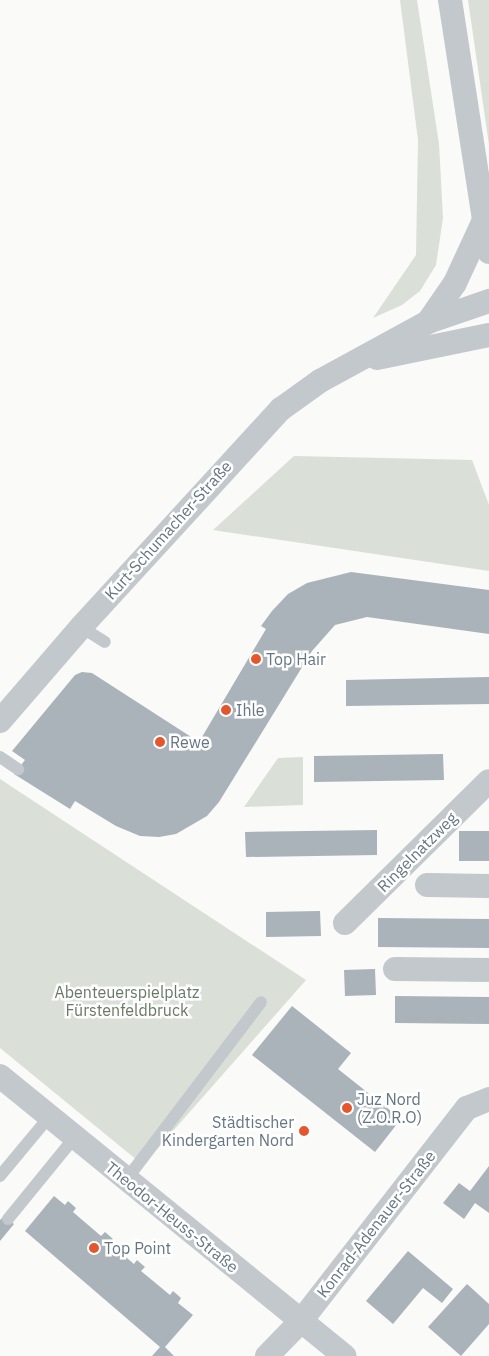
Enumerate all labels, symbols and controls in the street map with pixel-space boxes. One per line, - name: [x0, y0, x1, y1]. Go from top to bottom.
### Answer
- street label: Kurt-Schumacher-Straße: [101, 457, 235, 603]
- place label: Top Hair: [266, 649, 326, 669]
- marker: Top Hair: [250, 653, 262, 665]
- place label: Ihle: [236, 700, 265, 720]
- marker: Ihle: [220, 704, 232, 716]
- place label: Rewe: [170, 732, 210, 752]
- marker: Rewe: [154, 736, 166, 748]
- street label: Ringelnatzweg: [373, 808, 461, 896]
- park label: Abenteuerspielplatz Fürstenfeldbruck: [55, 982, 199, 1020]
- place label: Juz Nord (Z.O.R.O): [357, 1089, 422, 1127]
- marker: Juz Nord (Z.O.R.O): [341, 1102, 353, 1114]
- place label: Städtischer Kindergarten Nord: [162, 1112, 294, 1150]
- marker: Städtischer Kindergarten Nord: [298, 1125, 310, 1137]
- street label: Konrad-Adenauer-Straße: [313, 1147, 439, 1301]
- street label: Theodor-Heuss-Straße: [102, 1158, 242, 1276]
- place label: Top Point: [104, 1238, 171, 1258]
- marker: Top Point: [88, 1242, 100, 1254]

